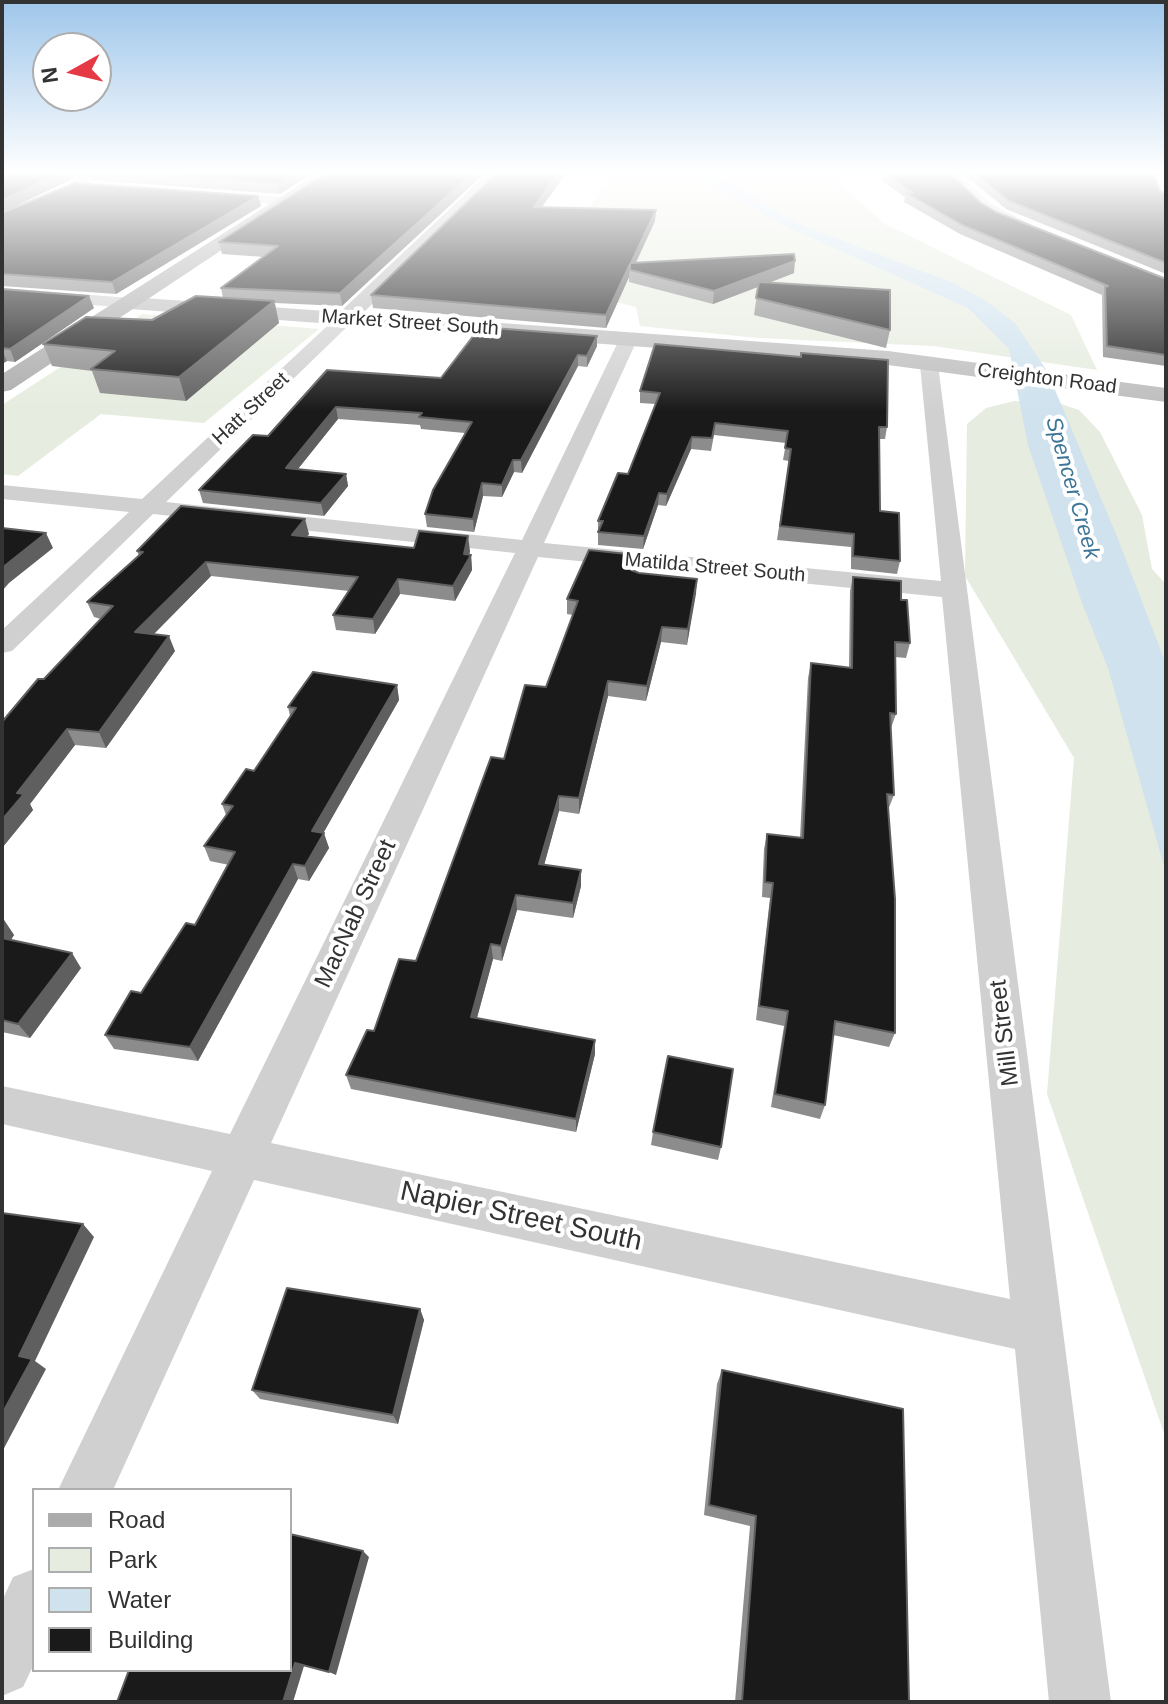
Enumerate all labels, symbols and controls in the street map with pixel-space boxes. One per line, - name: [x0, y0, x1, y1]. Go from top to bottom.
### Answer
- north arrow: [32, 32, 112, 112]
- text: N: [36, 66, 63, 85]
- street label: Market Street South: [320, 305, 500, 341]
- street label: Creighton Road: [976, 359, 1118, 399]
- street label: Hatt Street: [208, 368, 294, 450]
- water label: Spencer Creek: [1039, 414, 1105, 562]
- street label: Matilda Street South: [624, 548, 806, 588]
- street label: MacNab Street: [309, 835, 403, 993]
- street label: Mill Street: [984, 978, 1026, 1088]
- street label: Napier Street South: [397, 1175, 645, 1259]
- legend: [32, 1488, 292, 1672]
- text: Road: [108, 1506, 165, 1533]
- text: Park: [108, 1546, 157, 1573]
- text: Water: [108, 1586, 171, 1613]
- text: Building: [108, 1626, 193, 1653]

